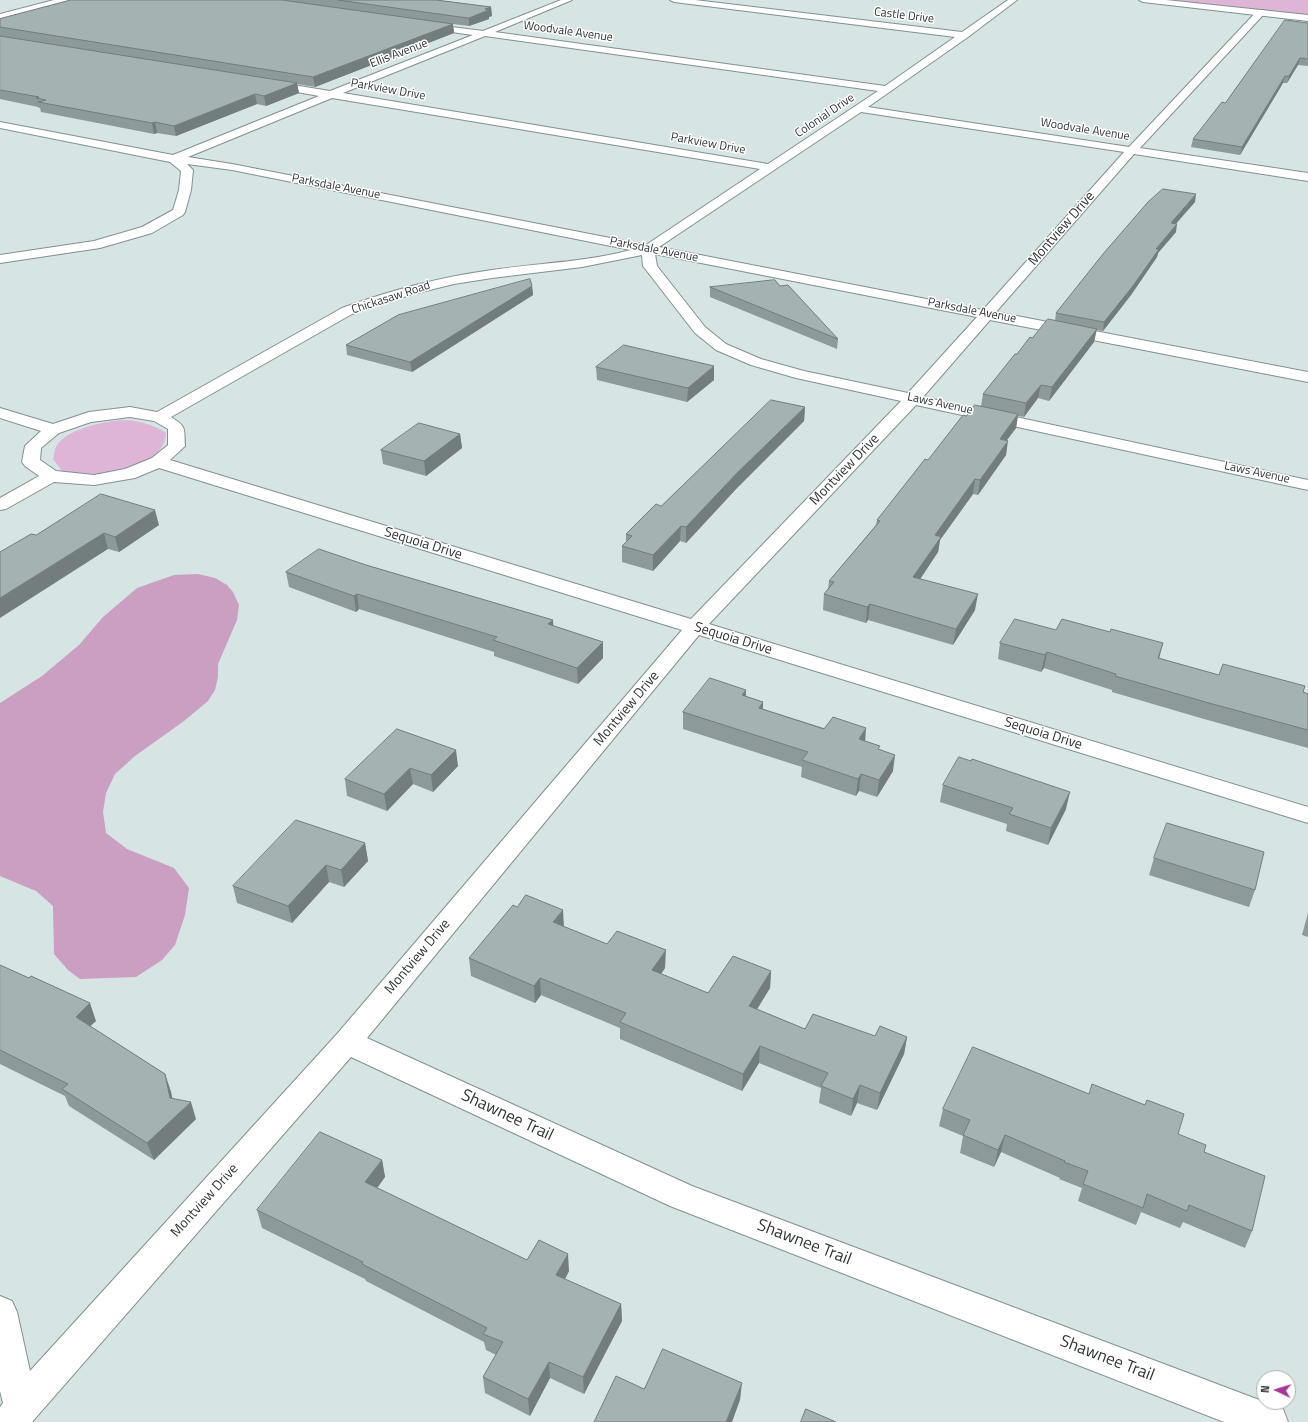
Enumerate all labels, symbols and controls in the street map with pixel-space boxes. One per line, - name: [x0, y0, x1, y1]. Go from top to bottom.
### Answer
- street label: Castle Drive: [873, 5, 935, 27]
- street label: Woodvale Avenue: [522, 19, 614, 45]
- street label: Ellis Avenue: [368, 36, 430, 72]
- street label: Parkview Drive: [350, 76, 426, 104]
- street label: Colonial Drive: [793, 91, 857, 141]
- street label: Woodvale Avenue: [1039, 116, 1131, 144]
- street label: Parkview Drive: [670, 130, 746, 158]
- street label: Parksdale Avenue: [290, 171, 382, 203]
- street label: Montview Drive: [1025, 189, 1099, 269]
- street label: Parksdale Avenue: [608, 234, 700, 266]
- street label: Chickasaw Road: [350, 278, 432, 318]
- street label: Parksdale Avenue: [926, 295, 1018, 327]
- street label: Laws Avenue: [906, 390, 974, 418]
- street label: Montview Drive: [807, 431, 883, 509]
- street label: Laws Avenue: [1223, 459, 1291, 487]
- street label: Sequoia Drive: [382, 524, 464, 564]
- street label: Sequoia Drive: [692, 619, 774, 659]
- street label: Montview Drive: [591, 668, 663, 750]
- street label: Sequoia Drive: [1002, 714, 1084, 754]
- street label: Montview Drive: [382, 916, 454, 998]
- street label: Shawnee Trail: [458, 1086, 556, 1146]
- street label: Montview Drive: [168, 1161, 242, 1241]
- street label: Shawnee Trail: [754, 1216, 854, 1270]
- street label: Shawnee Trail: [1057, 1332, 1157, 1386]
- north arrow: [1256, 1370, 1296, 1410]
- text: N: [1257, 1385, 1273, 1394]

